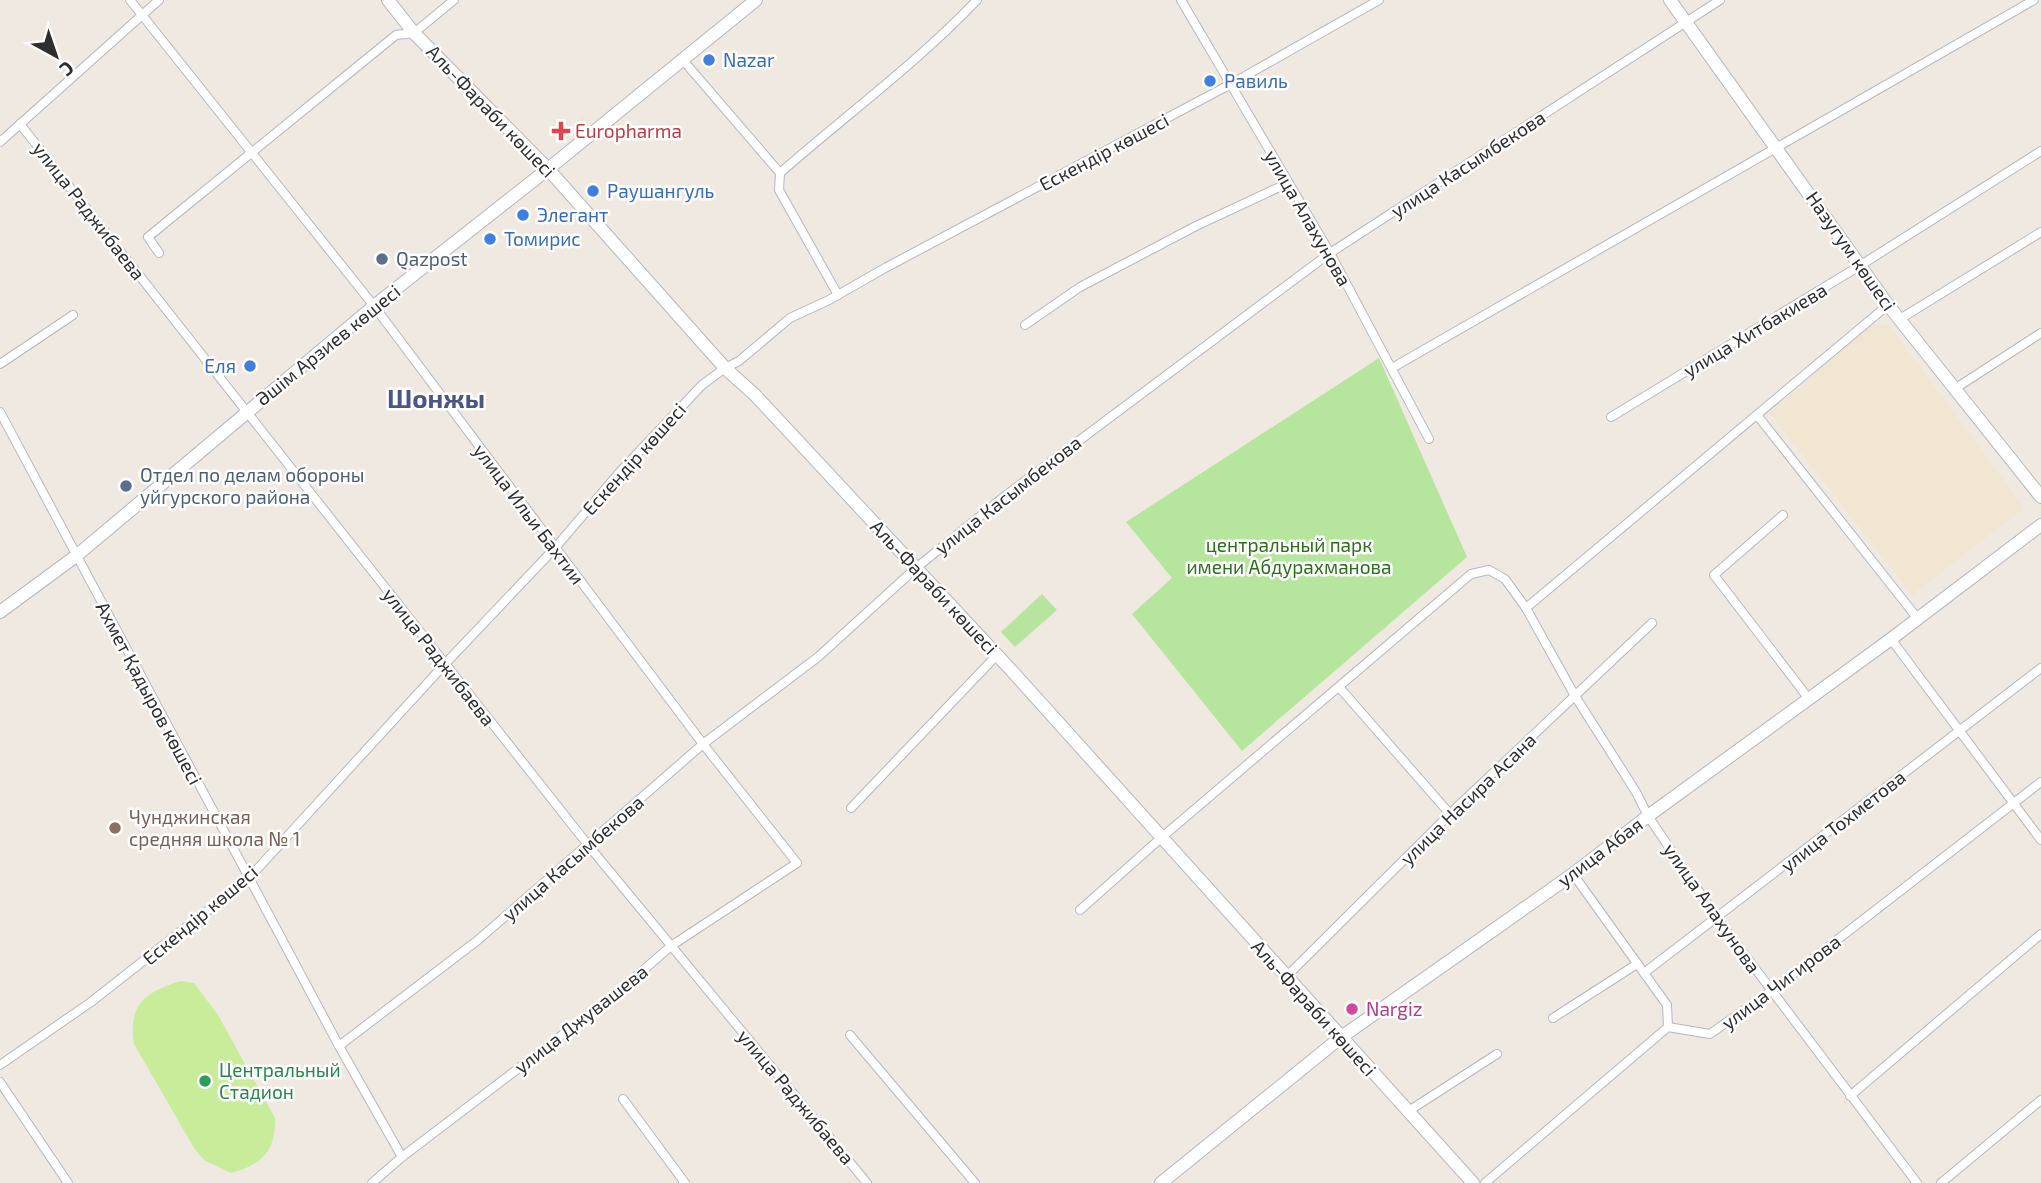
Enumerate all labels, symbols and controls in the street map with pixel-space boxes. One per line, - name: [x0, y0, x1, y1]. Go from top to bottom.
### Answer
- north arrow: [21, 21, 91, 91]
- street label: Аль-Фараби көшесі: [422, 40, 561, 182]
- place label: Nazar: [723, 48, 775, 71]
- marker: Nazar: [701, 52, 717, 68]
- text: С: [56, 57, 79, 82]
- place label: Равиль: [1224, 69, 1288, 92]
- marker: Равиль: [1202, 73, 1218, 89]
- street label: улица Касымбекова: [1386, 105, 1550, 223]
- street label: Ескендір көшесі: [1035, 108, 1172, 195]
- place label: Europharma: [575, 119, 682, 142]
- marker: Europharma: [553, 123, 569, 139]
- street label: улица Раджибаева: [28, 137, 150, 285]
- street label: улица Алахунова: [1259, 146, 1357, 290]
- place label: Раушангуль: [607, 179, 714, 203]
- marker: Раушангуль: [585, 183, 601, 199]
- street label: Назугум көшесі: [1801, 187, 1901, 315]
- place label: Элегант: [537, 203, 608, 226]
- marker: Элегант: [515, 207, 531, 223]
- place label: Томирис: [504, 227, 581, 250]
- marker: Томирис: [482, 231, 498, 247]
- place label: Qazpost: [396, 247, 468, 270]
- marker: Qazpost: [374, 251, 390, 267]
- street label: улица Хитбакиева: [1679, 278, 1831, 382]
- street label: Әшім Арзиев көшесі: [251, 279, 405, 410]
- place label: Еля: [204, 354, 236, 377]
- marker: Еля: [242, 358, 258, 374]
- district label: Шонжы: [387, 382, 485, 413]
- street label: Ескендір көшесі: [577, 398, 690, 520]
- street label: улица Касымбекова: [930, 430, 1086, 560]
- street label: улица Ильи Бахтии: [468, 439, 590, 589]
- place label: Отдел по делам обороны уйгурского района: [140, 463, 365, 509]
- marker: Отдел по делам обороны уйгурского района: [118, 478, 134, 494]
- street label: Аль-Фараби көшесі: [866, 515, 1003, 659]
- park label: центральный парк имени Абдурахманова: [1186, 533, 1392, 579]
- street label: улица Раджибаева: [378, 583, 500, 731]
- street label: Ахмет Қадыров көшесі: [91, 597, 208, 788]
- street label: улица Насира Асана: [1395, 728, 1541, 870]
- street label: улица Тохметова: [1776, 765, 1910, 877]
- street label: улица Касымбекова: [497, 790, 649, 926]
- place label: Чунджинская средняя школа № 1: [129, 805, 300, 850]
- street label: улица Абая: [1553, 812, 1647, 892]
- marker: Чунджинская средняя школа № 1: [107, 820, 123, 836]
- street label: улица Алахунова: [1658, 838, 1766, 978]
- street label: Ескендір көшесі: [137, 860, 262, 969]
- street label: улица Чигирова: [1717, 929, 1845, 1035]
- street label: Аль-Фараби көшесі: [1247, 935, 1382, 1081]
- street label: улица Джувашева: [509, 959, 653, 1079]
- place label: Nargiz: [1366, 997, 1422, 1020]
- marker: Nargiz: [1344, 1001, 1360, 1017]
- street label: улица Раджибаева: [733, 1025, 859, 1169]
- place label: Центральный Стадион: [219, 1058, 341, 1103]
- marker: Центральный Стадион: [197, 1073, 213, 1089]

